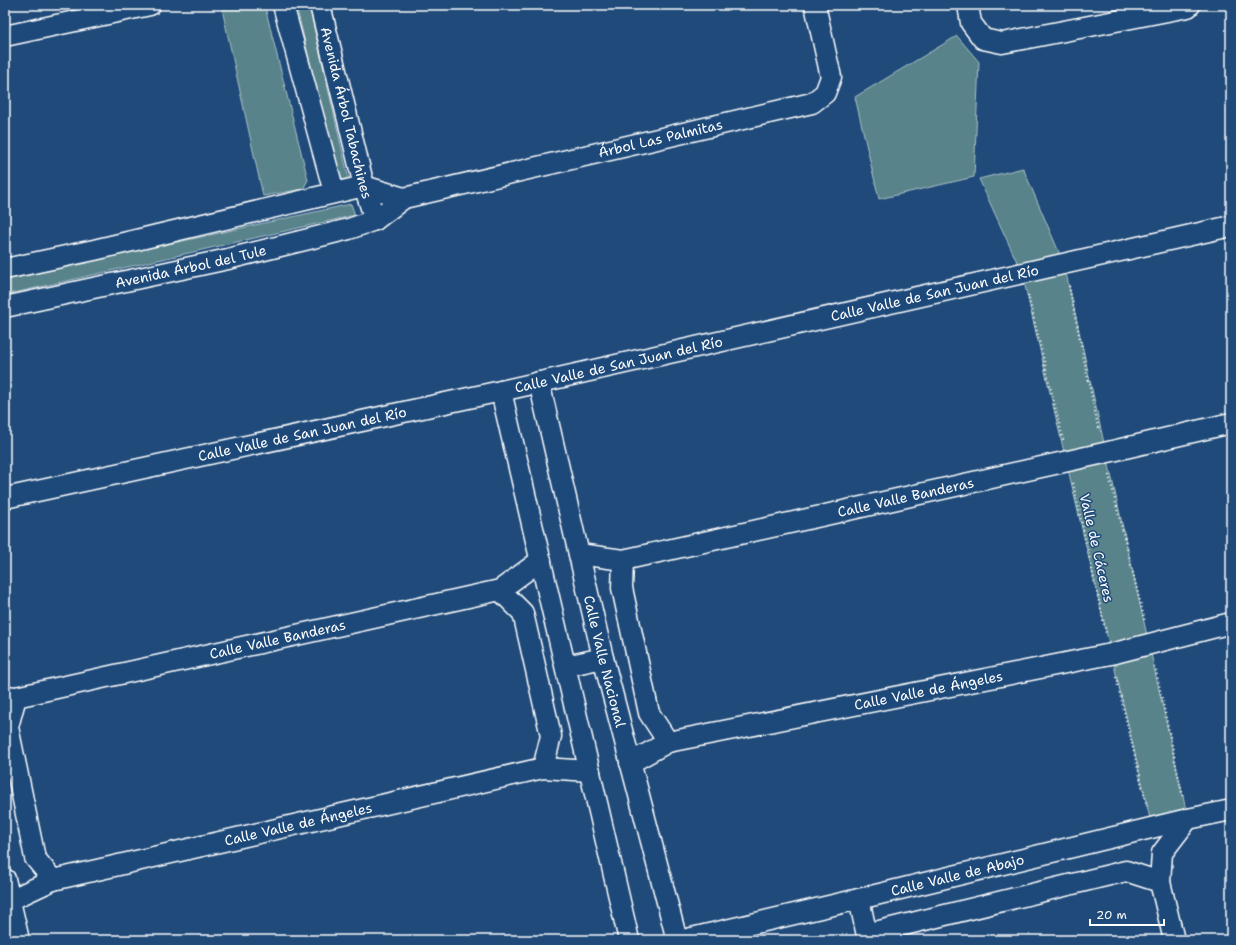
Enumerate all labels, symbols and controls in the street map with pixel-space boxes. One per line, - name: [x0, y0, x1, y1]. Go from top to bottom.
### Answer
- street label: Avenida Árbol Tabachines: [317, 25, 377, 201]
- street label: Árbol Las Palmitas: [596, 115, 725, 161]
- street label: Avenida Árbol del Tule: [113, 241, 268, 292]
- street label: Calle Valle de San Juan del Río: [829, 261, 1040, 325]
- street label: Calle Valle de San Juan del Río: [513, 332, 724, 397]
- street label: Calle Valle de San Juan del Río: [196, 403, 408, 465]
- street label: Calle Valle Banderas: [836, 473, 976, 521]
- street label: Valle de Cáceres: [1076, 492, 1118, 604]
- street label: Calle Valle Nacional: [580, 594, 630, 730]
- street label: Calle Valle Banderas: [208, 615, 348, 663]
- street label: Calle Valle de Ángeles: [853, 667, 1004, 714]
- street label: Calle Valle de Ángeles: [223, 798, 374, 850]
- street label: Calle Valle de Abajo: [889, 850, 1026, 900]
- scale bar: [1090, 901, 1164, 927]
- text: 20 m: [1096, 907, 1127, 923]

